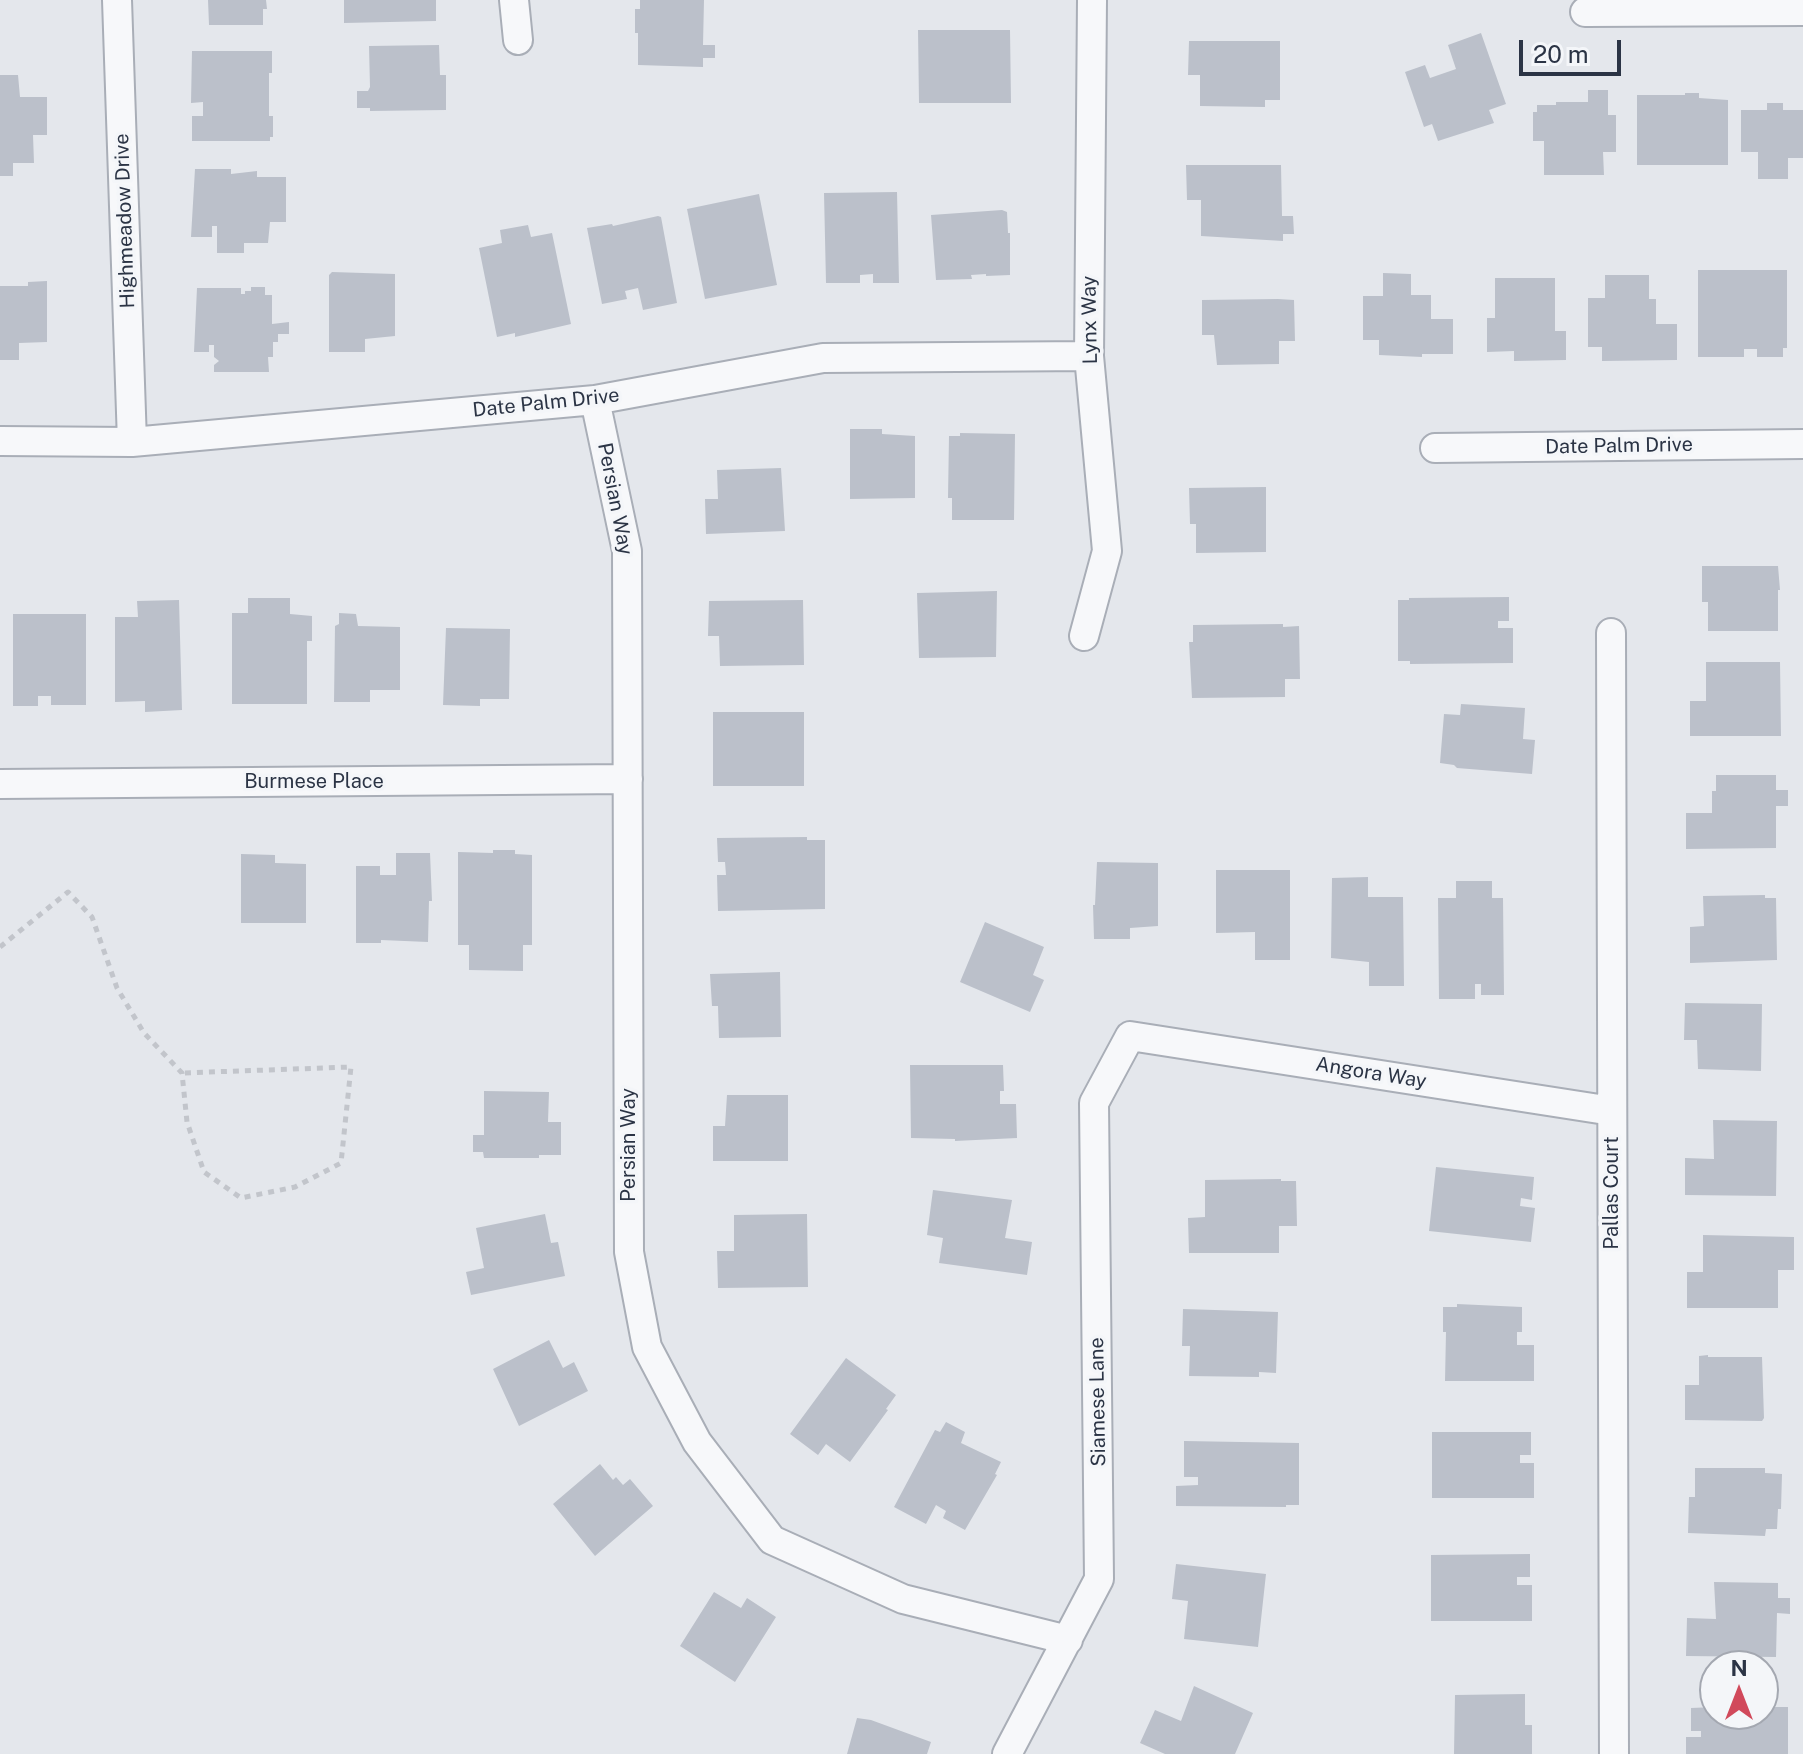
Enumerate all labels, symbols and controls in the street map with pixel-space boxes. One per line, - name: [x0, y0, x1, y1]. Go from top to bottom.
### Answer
- scale bar: [1523, 24, 1625, 74]
- text: 20 m: [1533, 40, 1589, 68]
- street label: Highmeadow Drive: [110, 133, 140, 309]
- street label: Lynx Way: [1077, 276, 1103, 364]
- street label: Date Palm Drive: [471, 383, 621, 423]
- street label: Date Palm Drive: [1545, 433, 1693, 459]
- street label: Persian Way: [592, 441, 638, 557]
- street label: Burmese Place: [244, 770, 384, 794]
- street label: Angora Way: [1314, 1052, 1428, 1094]
- street label: Persian Way: [617, 1088, 641, 1202]
- street label: Pallas Court: [1600, 1136, 1624, 1250]
- street label: Siamese Lane: [1085, 1337, 1111, 1467]
- north arrow: [1699, 1650, 1779, 1730]
- text: N: [1730, 1655, 1748, 1681]

